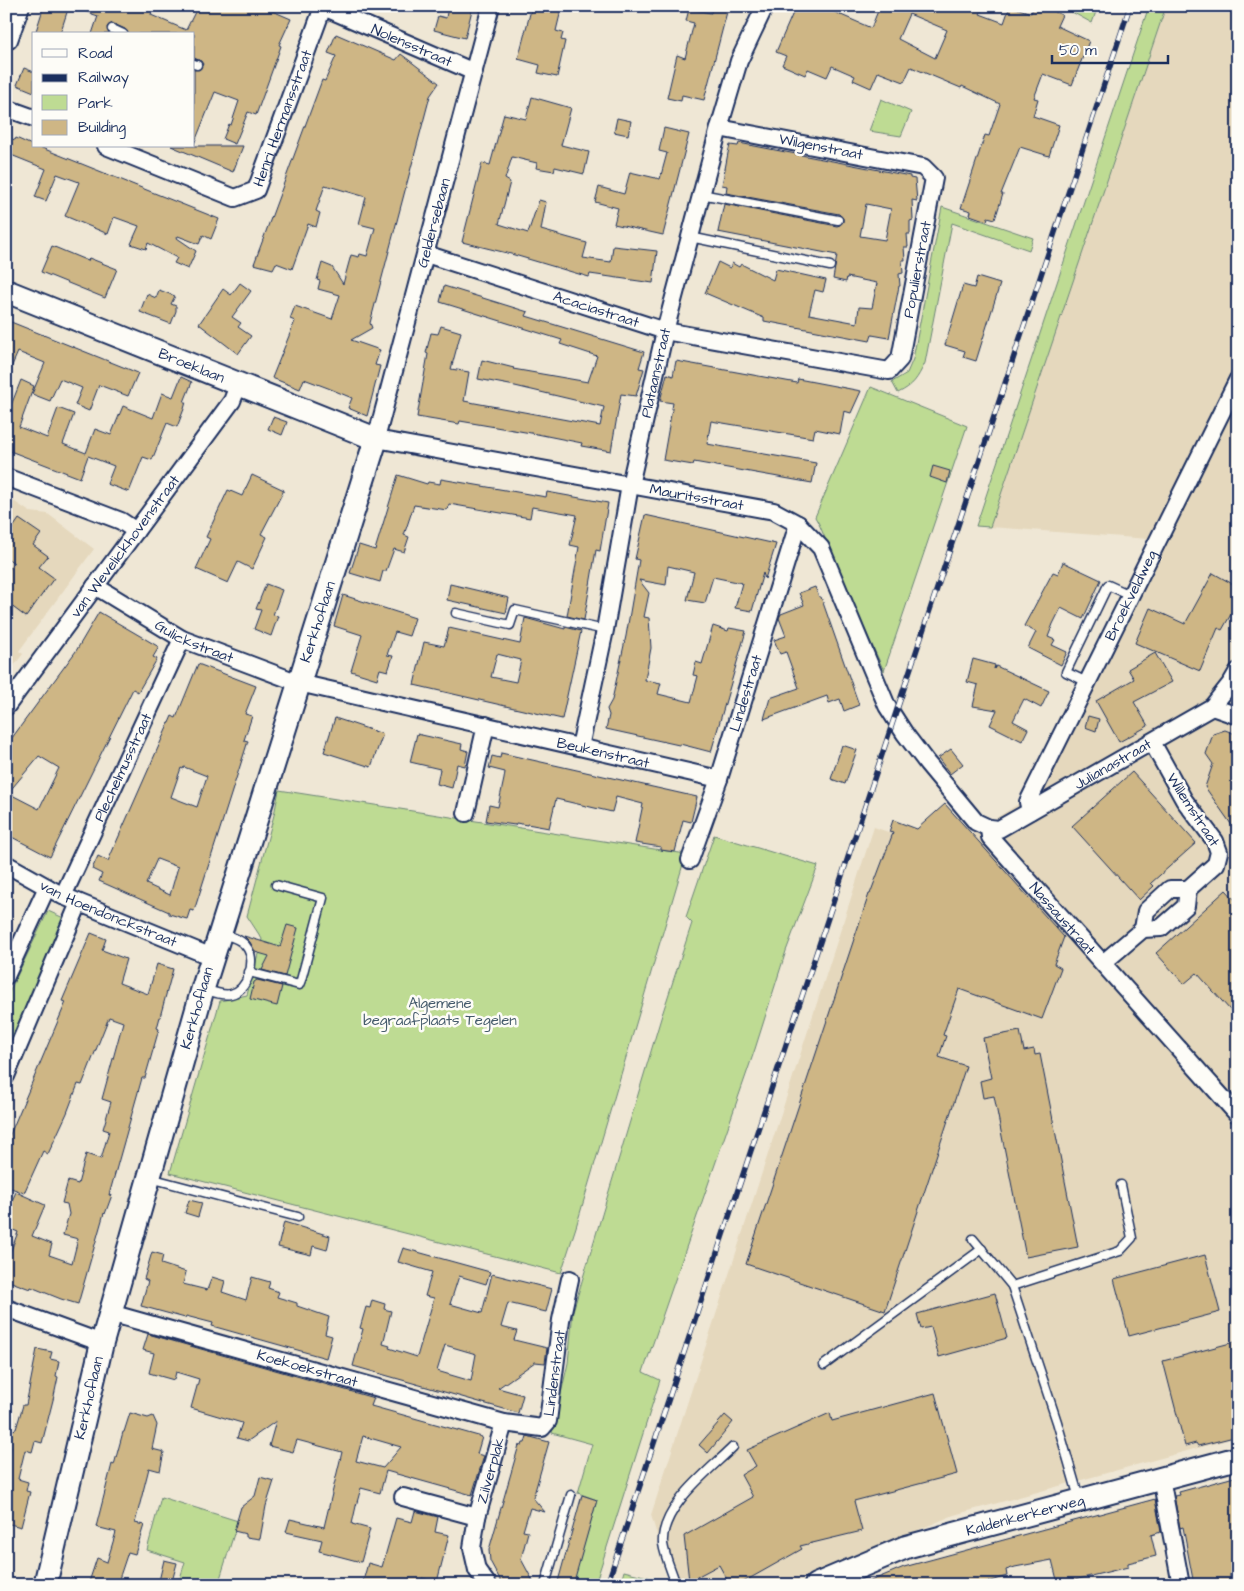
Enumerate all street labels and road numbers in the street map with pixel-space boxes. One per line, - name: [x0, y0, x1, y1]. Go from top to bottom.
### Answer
- street label: Nolensstraat: [368, 18, 456, 72]
- street label: Henri Hermansstraat: [248, 47, 317, 190]
- street label: Wilgenstraat: [777, 129, 865, 166]
- street label: Geldersebaan: [412, 175, 456, 270]
- street label: Populierstraat: [897, 219, 936, 320]
- street label: Acaciastraat: [551, 285, 642, 333]
- street label: Plataanstraat: [635, 325, 676, 420]
- street label: Broeklaan: [155, 343, 228, 388]
- street label: van Wevelickhovenstraat: [65, 470, 185, 622]
- street label: Mauritsstraat: [648, 478, 745, 516]
- street label: Broekveldweg: [1099, 546, 1163, 644]
- street label: Kerkhoflaan: [295, 578, 341, 665]
- street label: Gulickstraat: [151, 614, 237, 668]
- street label: Lindestraat: [724, 652, 767, 734]
- street label: Plechelmusstraat: [88, 709, 157, 825]
- street label: Beukenstraat: [555, 732, 652, 773]
- street label: Julianastraat: [1070, 733, 1155, 794]
- street label: Willemstraat: [1161, 769, 1225, 851]
- street label: van Hoendonckstraat: [36, 874, 180, 952]
- street label: Nassaustraat: [1025, 877, 1101, 959]
- street label: Kerkhoflaan: [175, 964, 219, 1052]
- street label: Lindenstraat: [538, 1329, 570, 1417]
- street label: Koekoekstraat: [255, 1344, 360, 1392]
- street label: Kerkhoflaan: [69, 1354, 109, 1442]
- street label: Zilverplak: [471, 1435, 510, 1506]
- street label: Kaldenkerkerweg: [964, 1489, 1087, 1541]

